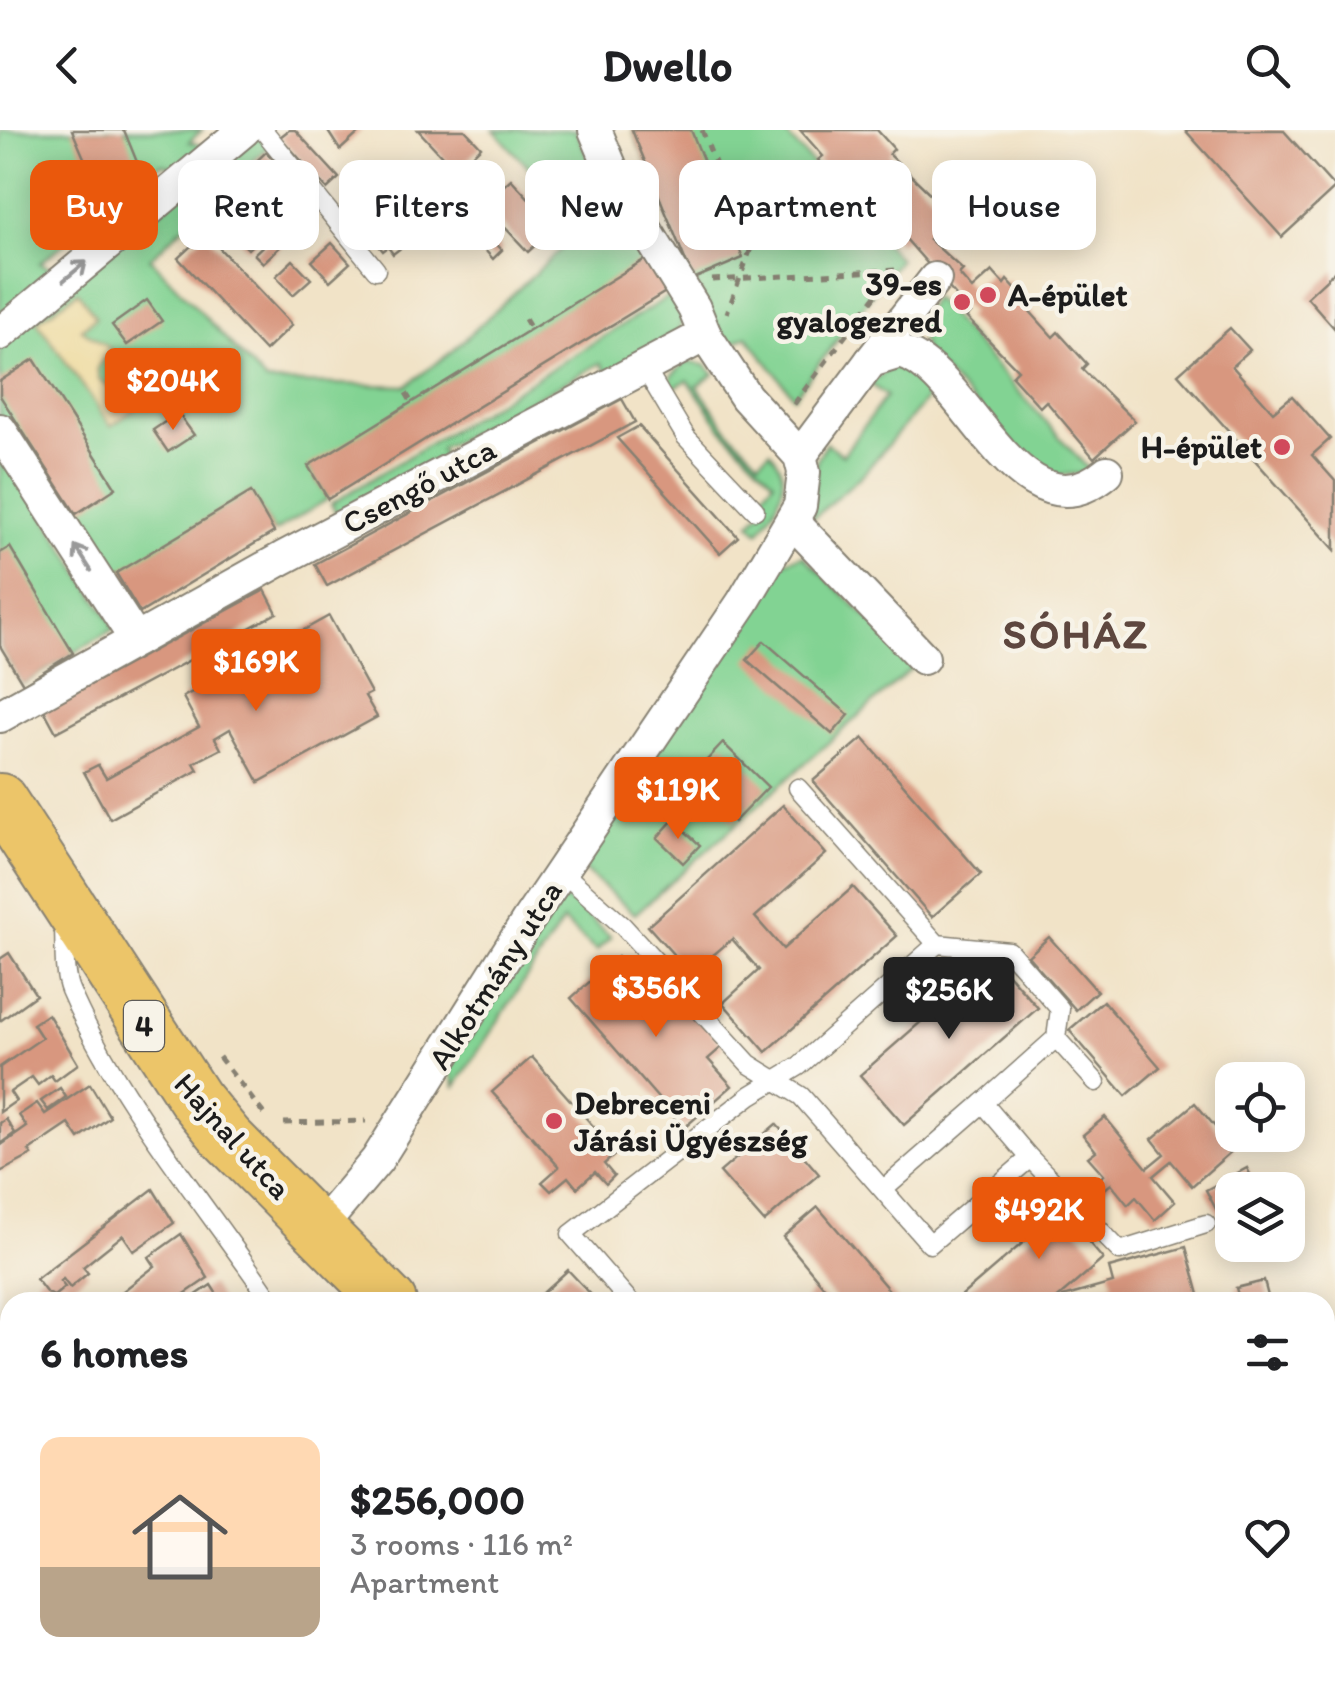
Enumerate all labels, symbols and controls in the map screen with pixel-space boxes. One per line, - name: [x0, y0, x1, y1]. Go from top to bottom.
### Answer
- icon: back: [40, 38, 95, 93]
- text: Dwello: [602, 38, 733, 92]
- icon: search: [1240, 38, 1295, 93]
- chip: Buy: [30, 160, 158, 250]
- chip: Rent: [178, 160, 319, 250]
- chip: Filters: [339, 160, 505, 250]
- chip: New: [525, 160, 659, 250]
- chip: Apartment: [679, 160, 912, 250]
- chip: House: [932, 160, 1096, 250]
- one-way arrow: [61, 261, 87, 283]
- place label: 39-es gyalogezred: [777, 265, 942, 340]
- place label: A-épület: [1007, 276, 1128, 314]
- marker: A-épület: [977, 284, 999, 306]
- marker: 39-es gyalogezred: [951, 291, 973, 313]
- pin: $204K: [103, 348, 243, 433]
- text: $204K: [127, 361, 219, 399]
- place label: H-épület: [1141, 428, 1262, 466]
- street label: Csengő utca: [336, 430, 502, 542]
- marker: H-épület: [1271, 436, 1293, 458]
- one-way arrow: [72, 545, 93, 573]
- district label: SÓHÁZ: [1003, 608, 1149, 659]
- pin: $169K: [186, 629, 326, 714]
- text: $169K: [213, 642, 299, 680]
- pin: $119K: [608, 757, 748, 842]
- text: $119K: [636, 770, 720, 808]
- street label: Alkotmány utca: [420, 873, 570, 1076]
- pin: $356K: [586, 955, 726, 1040]
- pin: $256K: [879, 957, 1019, 1042]
- text: $356K: [612, 968, 700, 1006]
- text: $256K: [905, 970, 993, 1008]
- road number: 4: [124, 1001, 164, 1051]
- map controls: [1215, 1062, 1305, 1262]
- button: locate: [1215, 1062, 1305, 1152]
- street label: Hajnal utca: [166, 1065, 300, 1207]
- place label: Debreceni Járási Ügyészség: [573, 1084, 808, 1159]
- marker: Debreceni Járási Ügyészség: [543, 1110, 565, 1132]
- button: layers: [1215, 1172, 1305, 1262]
- pin: $492K: [969, 1177, 1109, 1262]
- text: $492K: [994, 1190, 1084, 1228]
- icon: filters: [1240, 1325, 1295, 1380]
- text: 6 homes: [40, 1327, 188, 1378]
- text: $256,000: [350, 1474, 525, 1525]
- icon: home: [120, 1477, 240, 1597]
- icon: heart: [1240, 1510, 1295, 1565]
- text: 3 rooms · 116 m²: [350, 1525, 573, 1563]
- text: Apartment: [350, 1563, 499, 1601]

